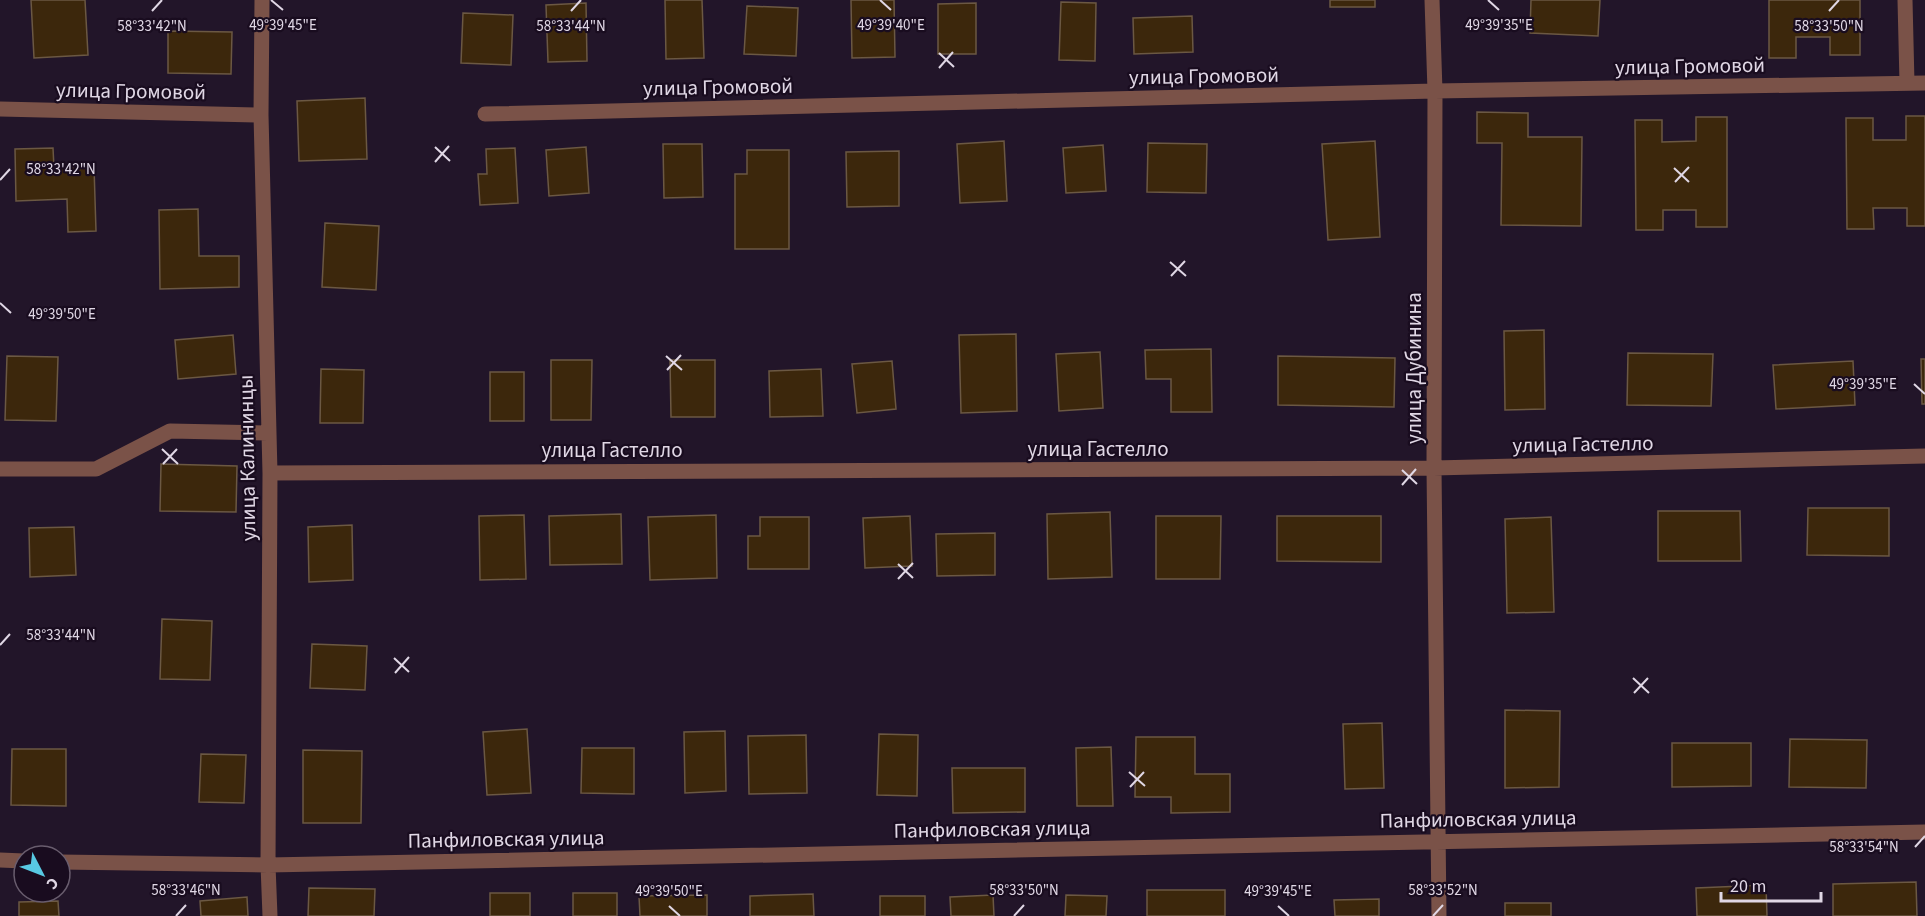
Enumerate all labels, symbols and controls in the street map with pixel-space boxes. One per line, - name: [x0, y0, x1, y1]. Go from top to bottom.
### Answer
- text: 49°39'45"E: [249, 15, 317, 36]
- text: 49°39'40"E: [857, 15, 925, 36]
- text: 49°39'35"E: [1465, 15, 1533, 36]
- text: 58°33'42"N: [117, 16, 187, 37]
- text: 58°33'44"N: [536, 16, 606, 37]
- text: 58°33'50"N: [1794, 16, 1864, 37]
- street label: улица Громовой: [1615, 50, 1765, 82]
- street label: улица Громовой: [1129, 60, 1279, 92]
- street label: улица Громовой: [643, 71, 793, 103]
- street label: улица Громовой: [56, 75, 206, 107]
- text: 58°33'42"N: [26, 159, 96, 180]
- street label: улица Дубинина: [1399, 292, 1429, 444]
- text: 49°39'50"E: [28, 304, 96, 325]
- text: 49°39'35"E: [1829, 374, 1897, 395]
- street label: улица Калининцы: [231, 375, 263, 541]
- street label: улица Гастелло: [1512, 428, 1654, 460]
- street label: улица Гастелло: [1027, 434, 1169, 464]
- street label: улица Гастелло: [541, 435, 683, 465]
- text: 58°33'44"N: [26, 625, 96, 646]
- street label: Панфиловская улица: [1379, 802, 1577, 836]
- street label: Панфиловская улица: [893, 812, 1091, 846]
- street label: Панфиловская улица: [407, 822, 605, 856]
- text: 58°33'54"N: [1829, 837, 1899, 858]
- north arrow: [12, 844, 72, 904]
- scale bar: [1721, 865, 1822, 903]
- text: С: [41, 873, 64, 894]
- text: 20 m: [1730, 874, 1766, 899]
- text: 58°33'46"N: [151, 880, 221, 901]
- text: 58°33'50"N: [989, 880, 1059, 901]
- text: 58°33'52"N: [1408, 880, 1478, 901]
- text: 49°39'50"E: [635, 881, 703, 902]
- text: 49°39'45"E: [1244, 881, 1312, 902]

